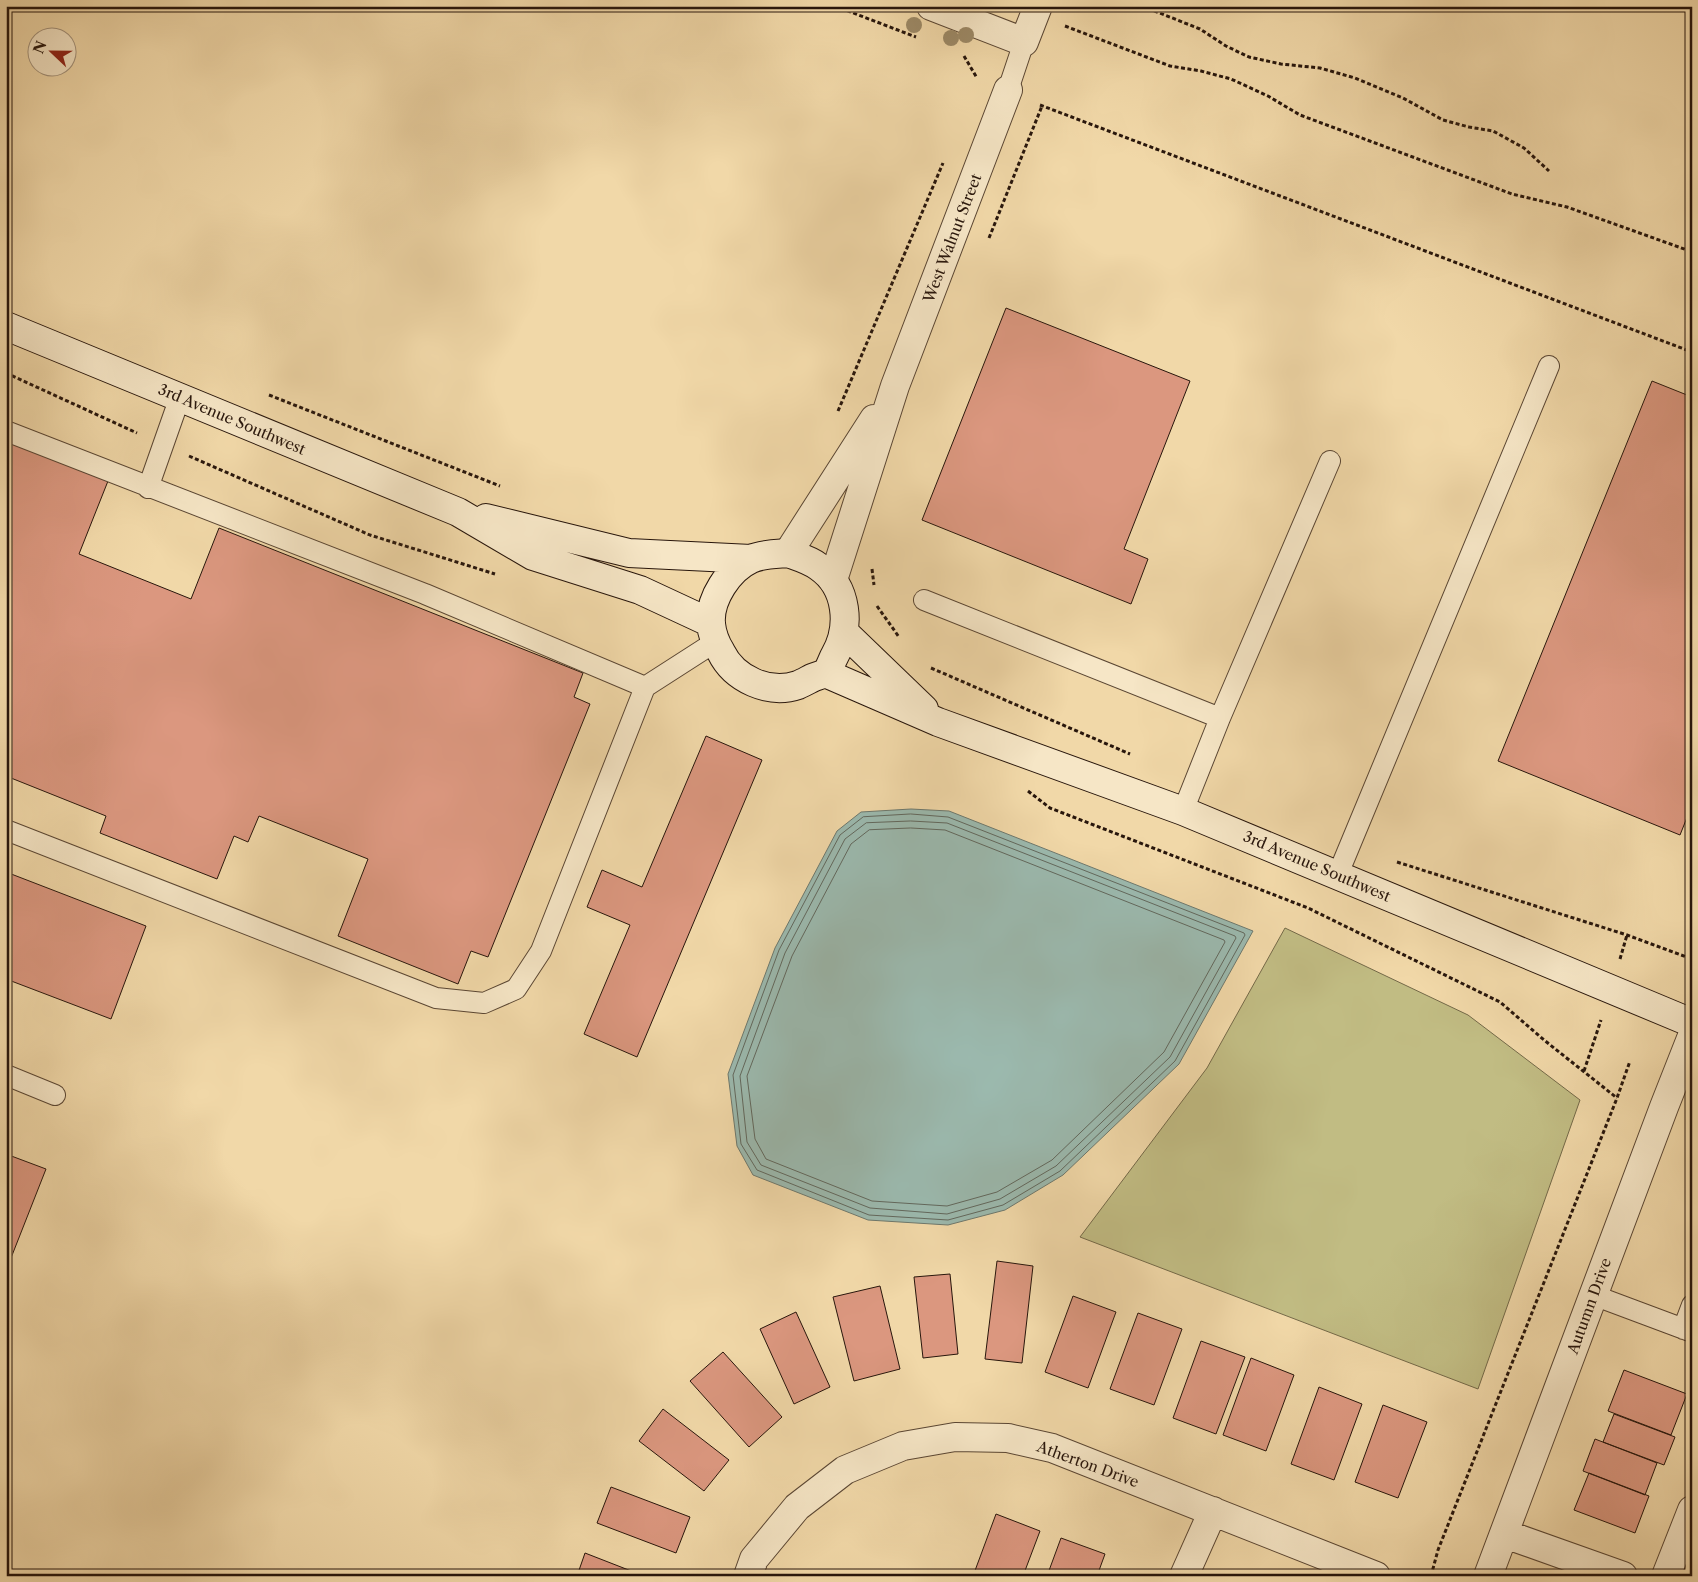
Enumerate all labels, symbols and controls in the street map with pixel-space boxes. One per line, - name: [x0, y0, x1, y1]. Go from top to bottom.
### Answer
- north arrow: [28, 28, 78, 78]
- text: N: [29, 38, 51, 56]
- street label: West Walnut Street: [918, 170, 986, 306]
- street label: 3rd Avenue Southwest: [156, 379, 309, 459]
- street label: 3rd Avenue Southwest: [1241, 826, 1394, 906]
- street label: Autumn Drive: [1562, 1255, 1615, 1358]
- street label: Atherton Drive: [1033, 1436, 1142, 1491]

